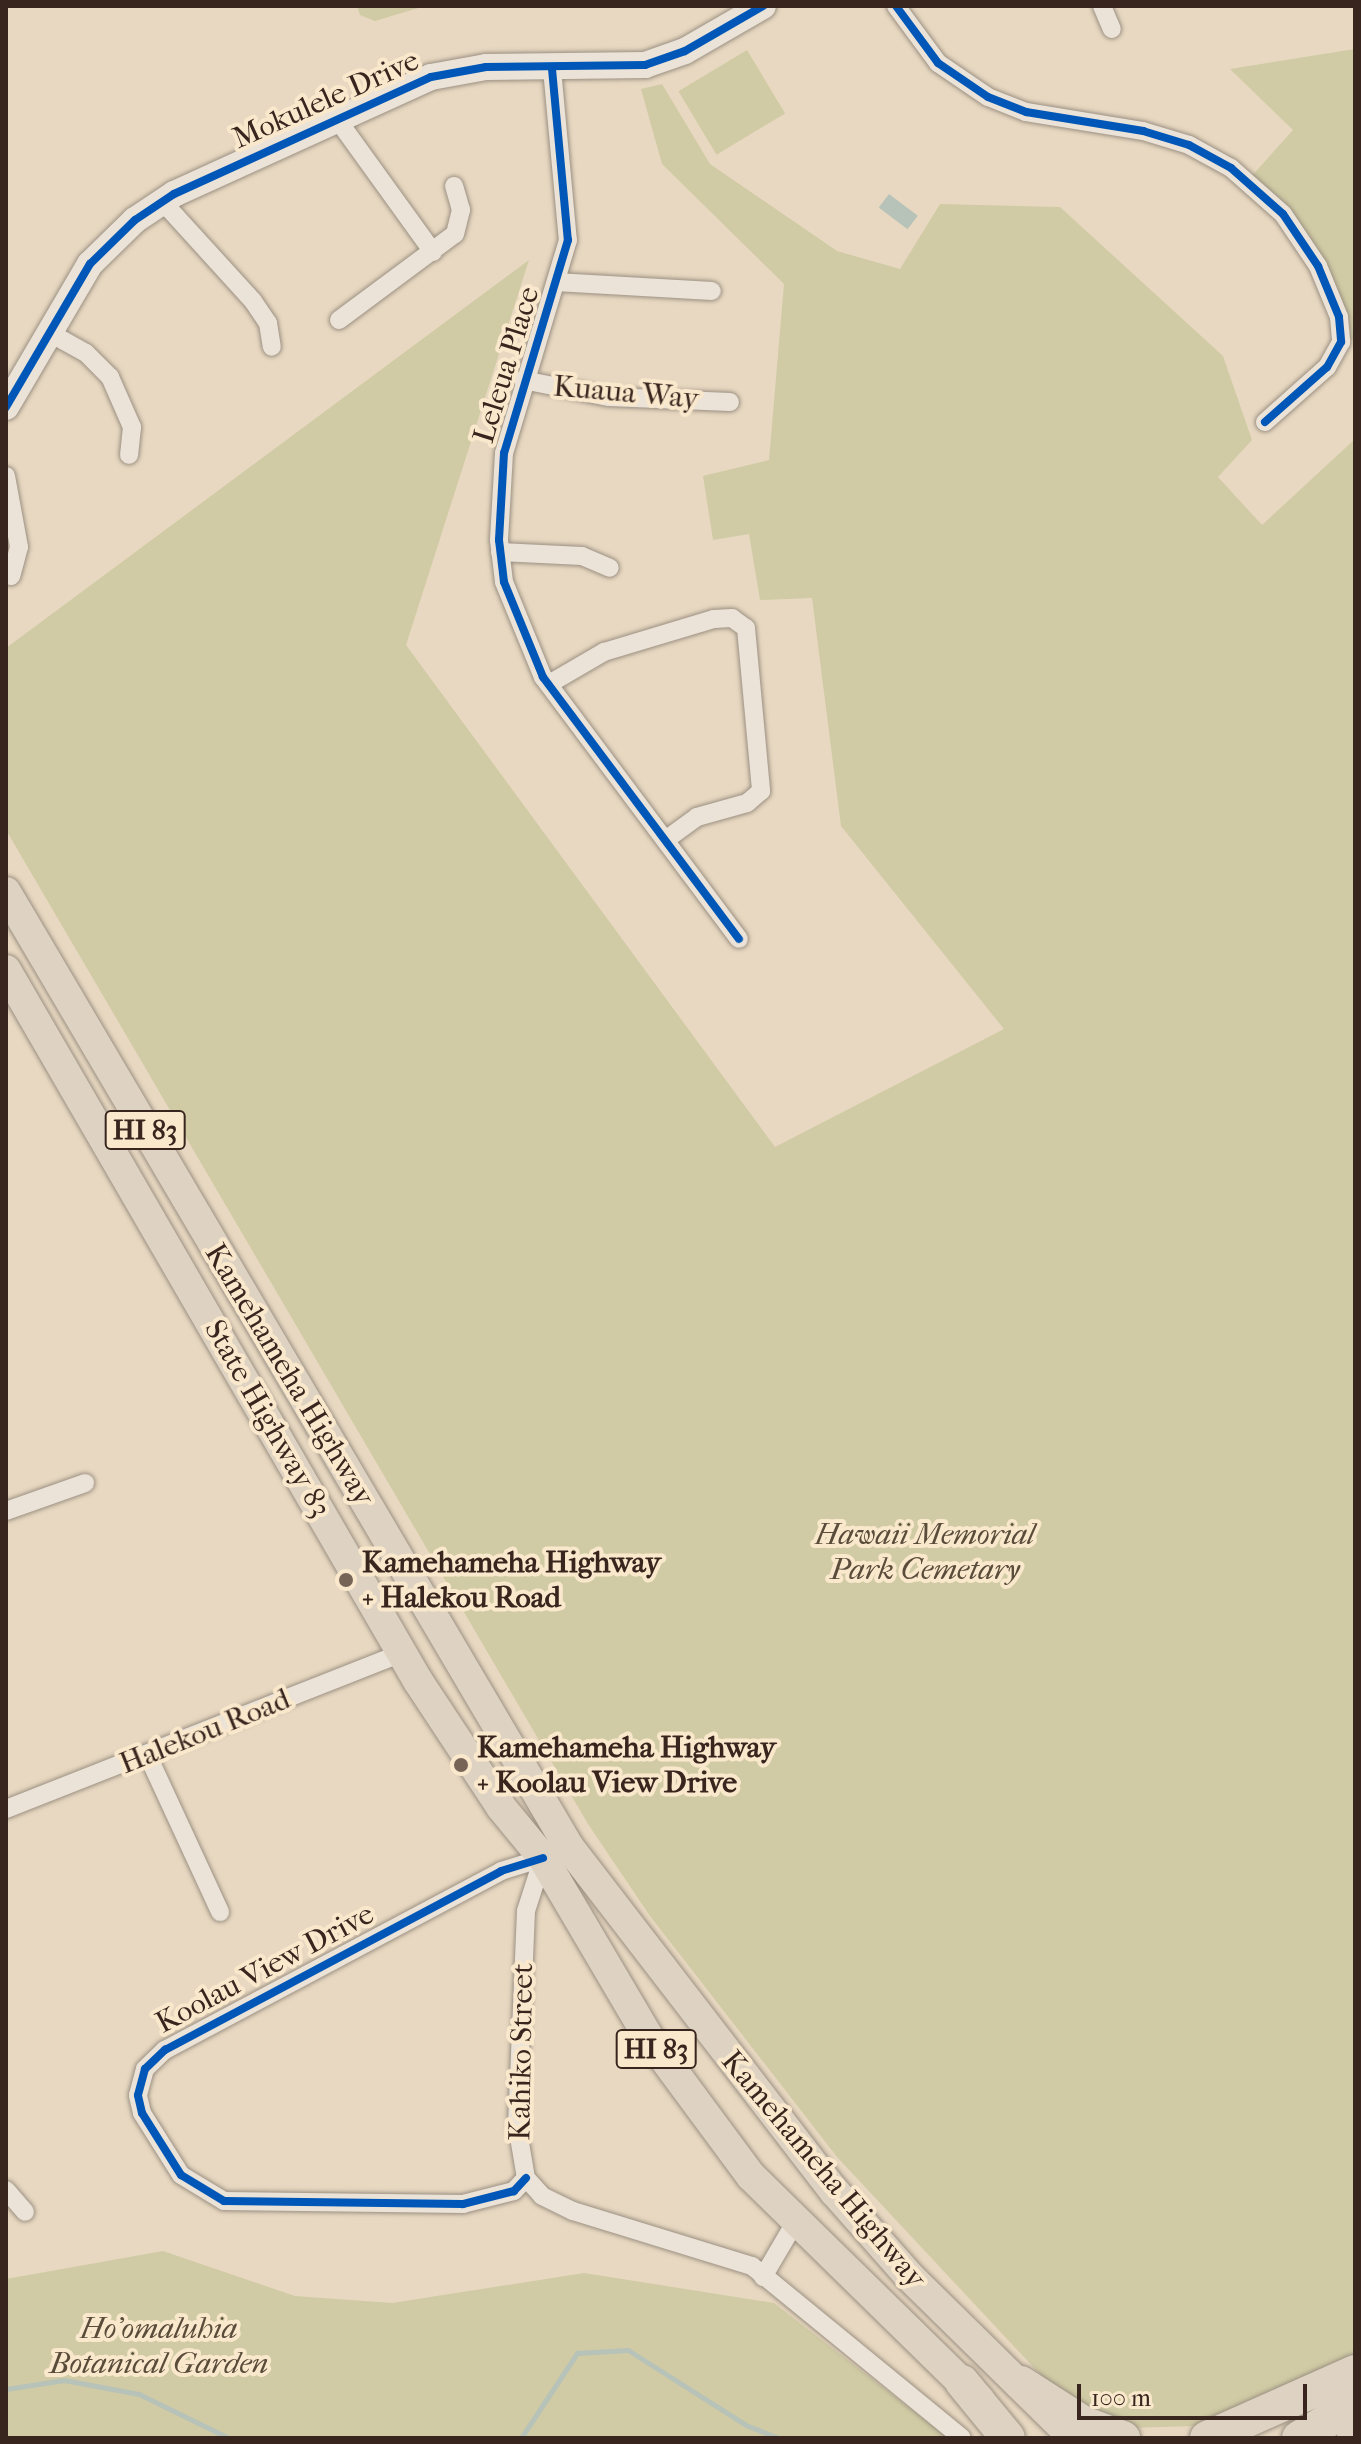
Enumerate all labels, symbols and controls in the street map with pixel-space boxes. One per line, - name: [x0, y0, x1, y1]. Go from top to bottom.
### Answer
- street label: Mokulele Drive: [227, 43, 425, 157]
- street label: Leleua Place: [466, 283, 548, 447]
- street label: Kuaua Way: [552, 369, 700, 417]
- road number: HI 83: [103, 1106, 187, 1154]
- street label: Kamehameha Highway: [197, 1238, 381, 1512]
- street label: State Highway 83: [196, 1314, 338, 1524]
- park label: Hawaii Memorial Park Cemetary: [815, 1517, 1035, 1588]
- place label: Kamehameha Highway + Halekou Road: [362, 1545, 661, 1616]
- marker: Kamehameha Highway + Halekou Road: [337, 1571, 355, 1589]
- street label: Halekou Road: [115, 1682, 295, 1782]
- place label: Kamehameha Highway + Koolau View Drive: [477, 1730, 776, 1800]
- marker: Kamehameha Highway + Koolau View Drive: [452, 1756, 470, 1774]
- street label: Koolau View Drive: [150, 1896, 380, 2042]
- street label: Kahiko Street: [502, 1963, 542, 2141]
- road number: HI 83: [614, 2025, 698, 2073]
- street label: Kamehameha Highway: [713, 2044, 933, 2296]
- park label: Ho'omaluhia Botanical Garden: [50, 2311, 268, 2382]
- scale bar: [1081, 2368, 1311, 2418]
- text: 100 m: [1091, 2384, 1151, 2412]

